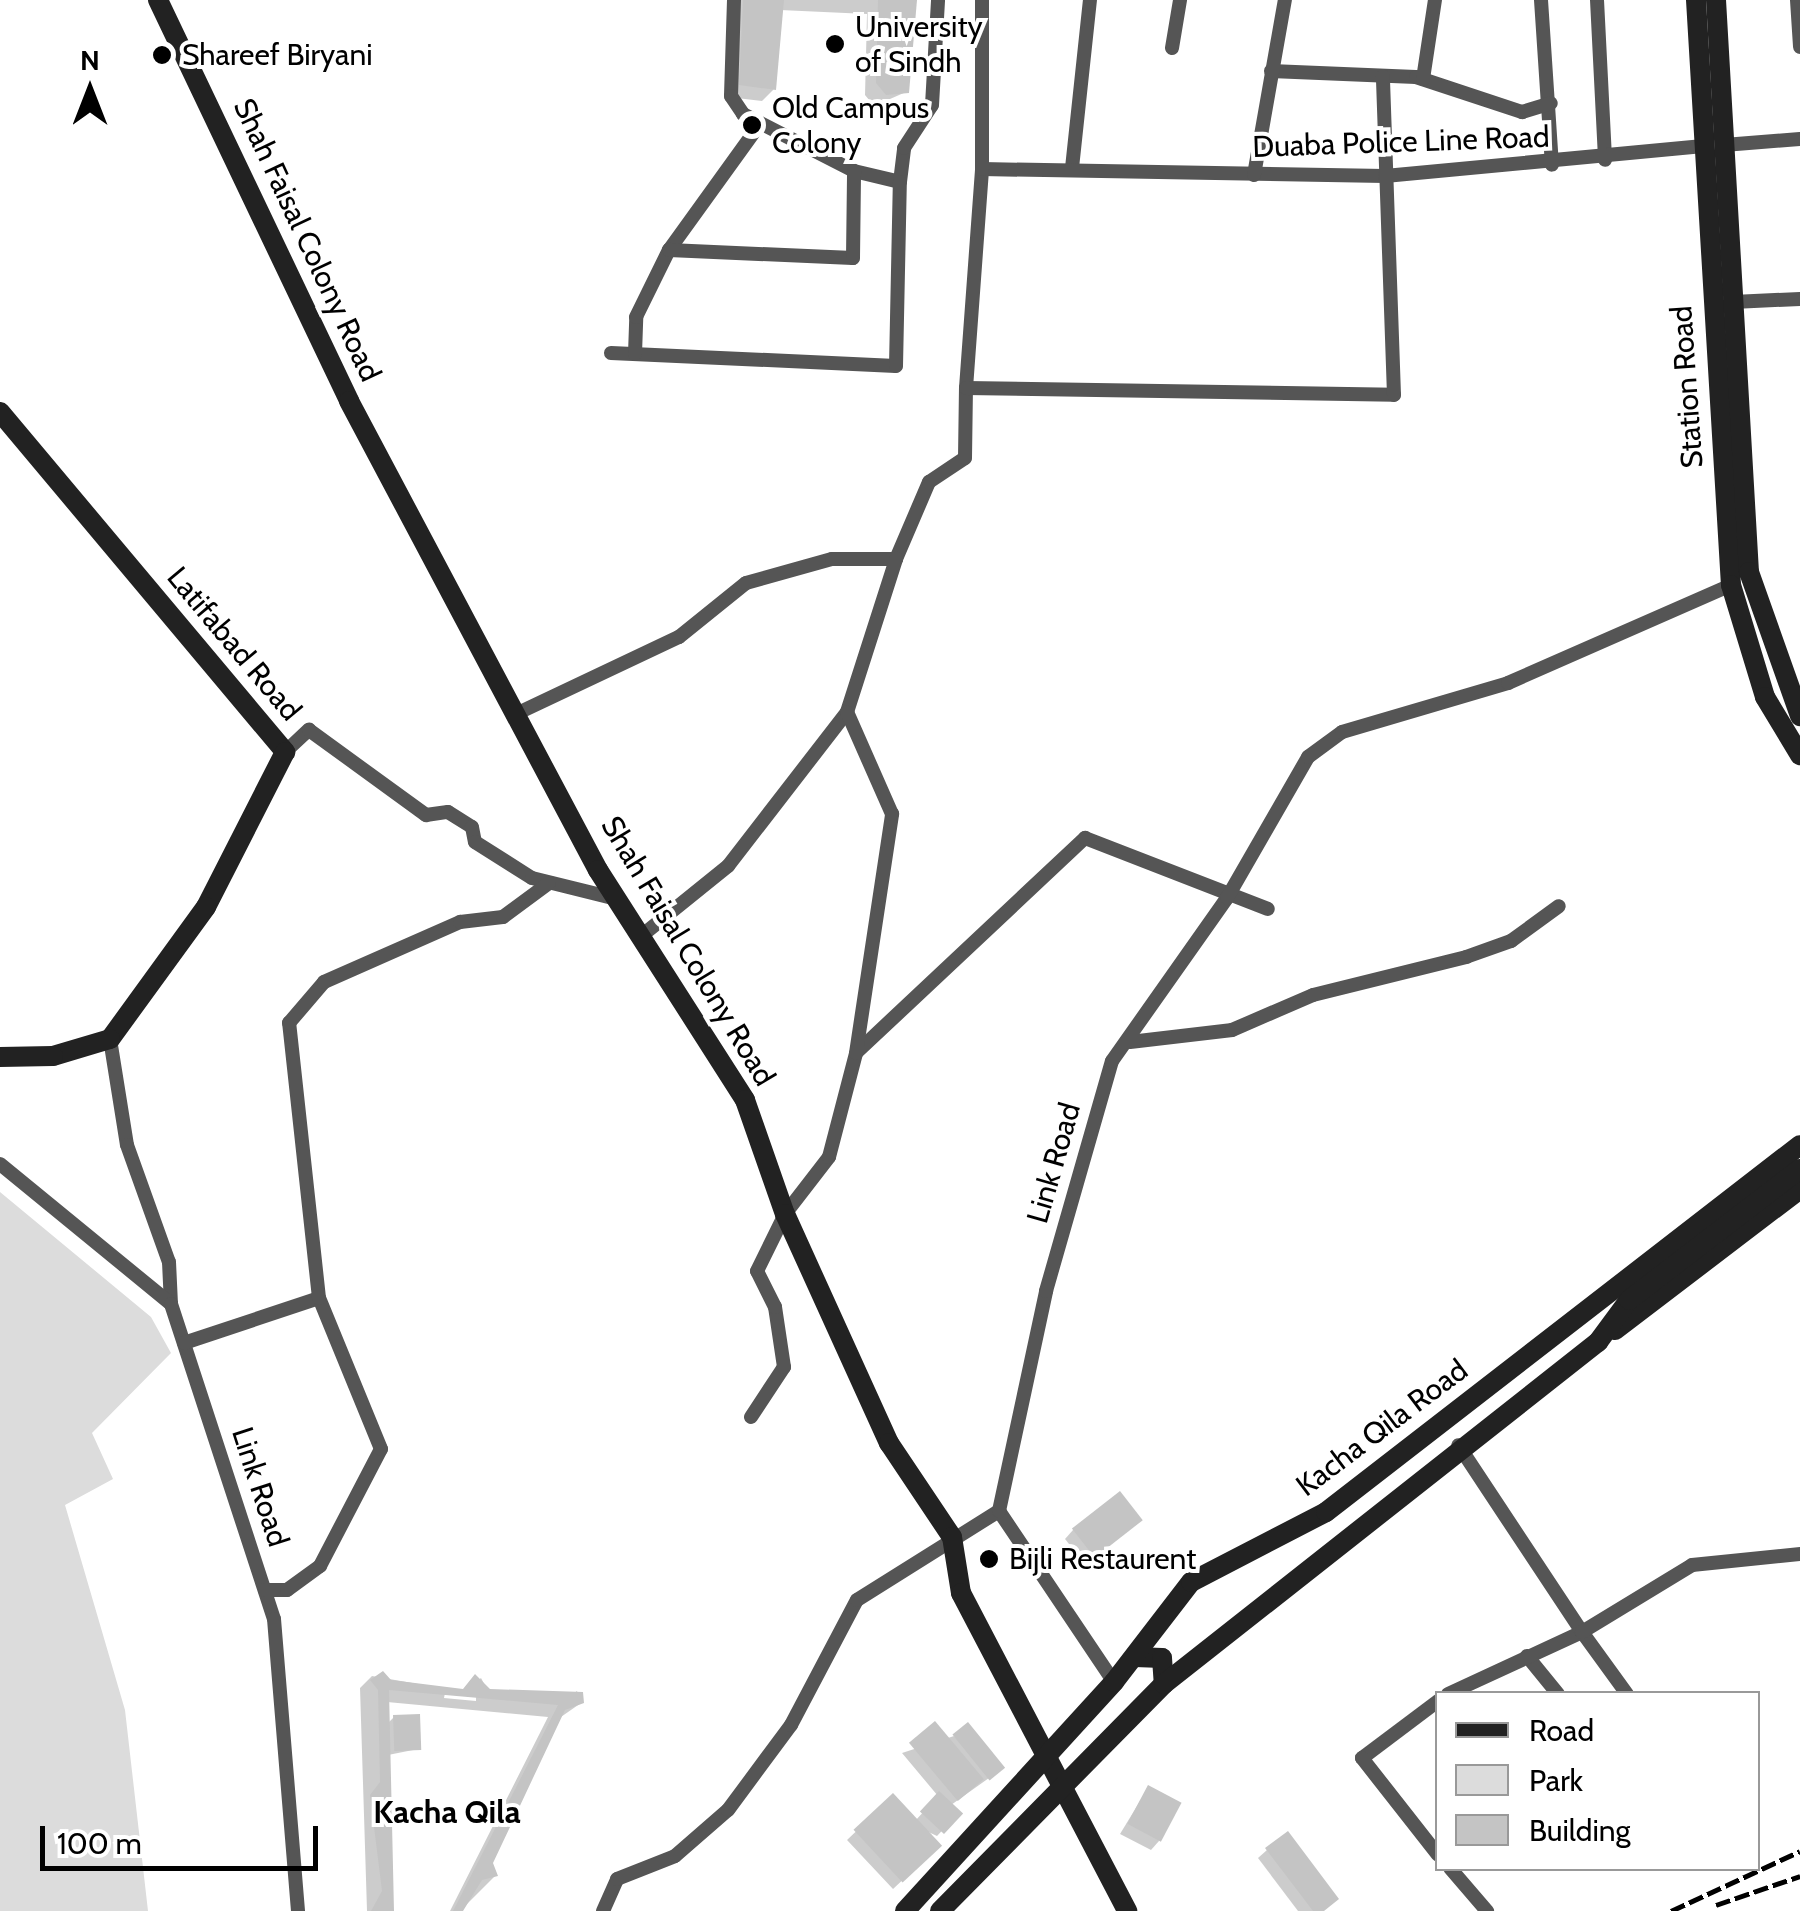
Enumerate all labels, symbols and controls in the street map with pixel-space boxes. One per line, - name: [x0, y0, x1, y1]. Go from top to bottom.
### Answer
- place label: University of Sindh: [855, 9, 983, 80]
- marker: University of Sindh: [824, 33, 846, 55]
- place label: Shareef Biryani: [182, 37, 373, 73]
- north arrow: [40, 40, 140, 140]
- text: N: [80, 43, 100, 77]
- marker: Shareef Biryani: [151, 44, 173, 66]
- place label: Old Campus Colony: [772, 90, 929, 160]
- street label: Shah Faisal Colony Road: [226, 93, 388, 387]
- marker: Old Campus Colony: [741, 114, 763, 136]
- street label: Duaba Police Line Road: [1252, 119, 1550, 165]
- street label: Station Road: [1663, 305, 1711, 469]
- street label: Latifabad Road: [159, 560, 309, 728]
- street label: Shah Faisal Colony Road: [593, 810, 783, 1092]
- street label: Link Road: [1020, 1099, 1088, 1227]
- street label: Kacha Qila Road: [1289, 1352, 1475, 1504]
- street label: Link Road: [224, 1423, 296, 1551]
- place label: Bijli Restaurent: [1009, 1541, 1196, 1577]
- marker: Bijli Restaurent: [978, 1548, 1000, 1570]
- legend: [1435, 1691, 1760, 1871]
- text: Road: [1529, 1712, 1594, 1749]
- text: Park: [1529, 1762, 1583, 1799]
- district label: Kacha Qila: [373, 1793, 521, 1831]
- scale bar: [45, 1806, 322, 1868]
- text: Building: [1529, 1812, 1631, 1849]
- text: 100 m: [57, 1825, 142, 1862]

